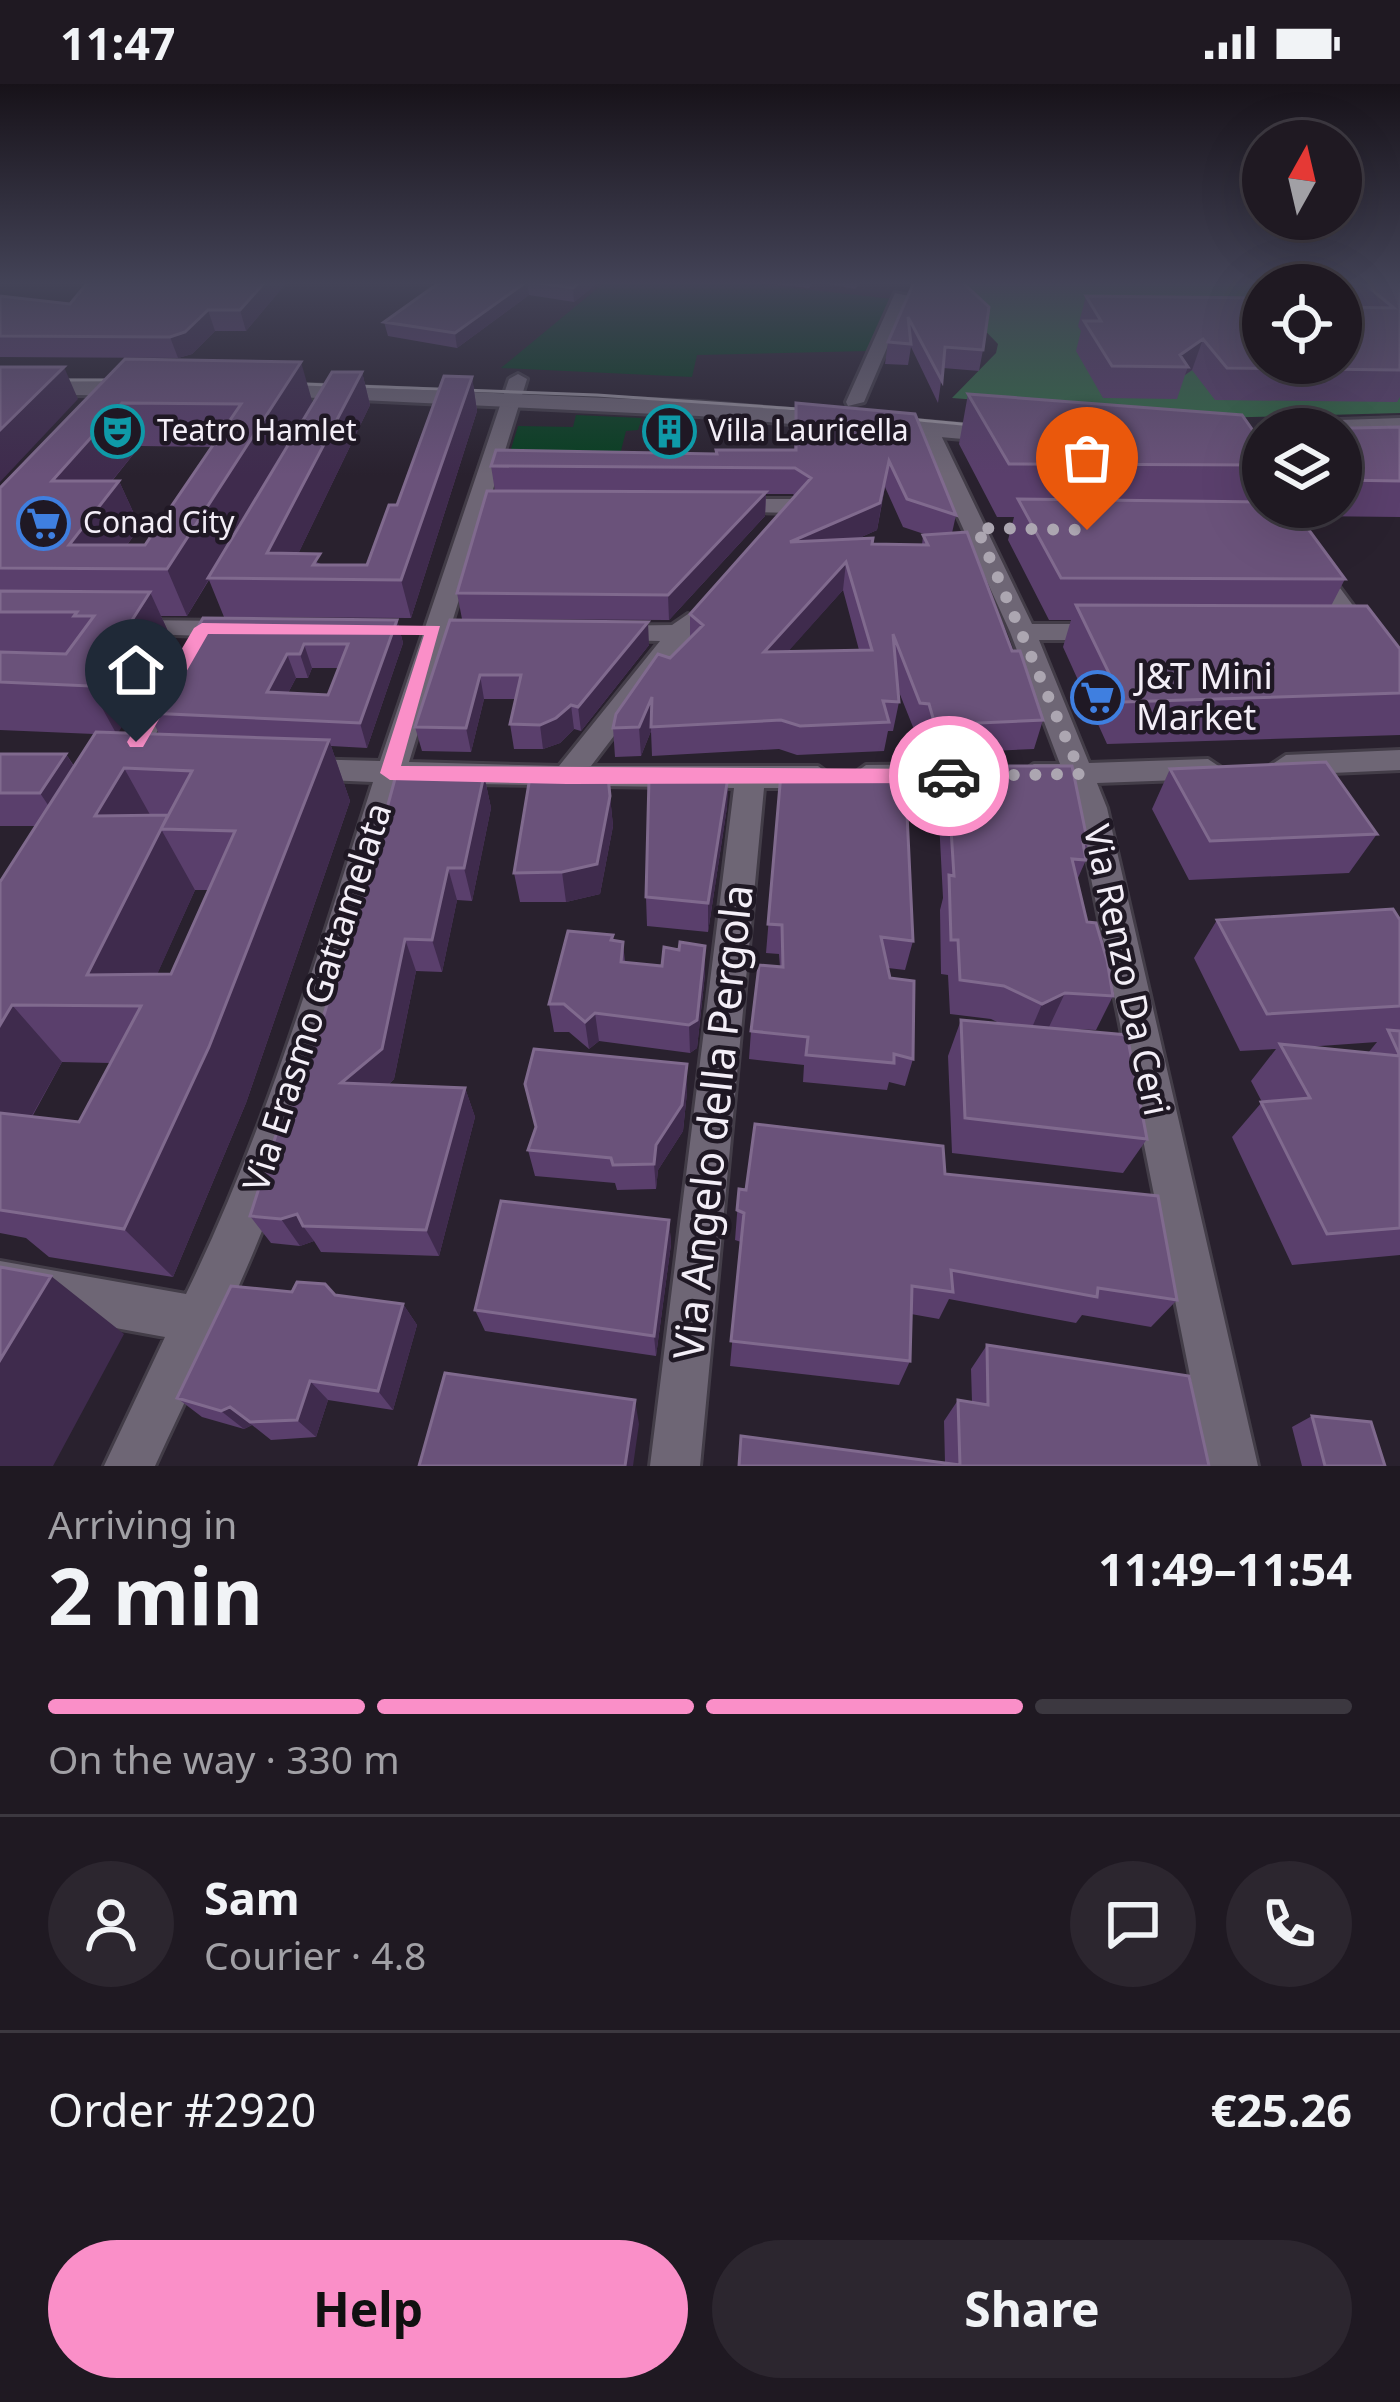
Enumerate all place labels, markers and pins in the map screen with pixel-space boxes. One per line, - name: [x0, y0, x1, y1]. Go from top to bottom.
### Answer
- theatre icon: Teatro Hamlet: [90, 403, 146, 459]
- building icon: Villa Lauricella: [641, 403, 697, 459]
- pin: [1036, 407, 1138, 530]
- place label: Teatro Hamlet: [157, 409, 357, 450]
- place label: Villa Lauricella: [708, 409, 909, 450]
- supermarket icon: Conad City: [16, 495, 72, 551]
- place label: Conad City: [83, 501, 235, 542]
- pin: [85, 619, 187, 742]
- place label: J&T Mini Market: [1133, 651, 1273, 741]
- supermarket icon: J&T Mini Market: [1069, 669, 1125, 725]

